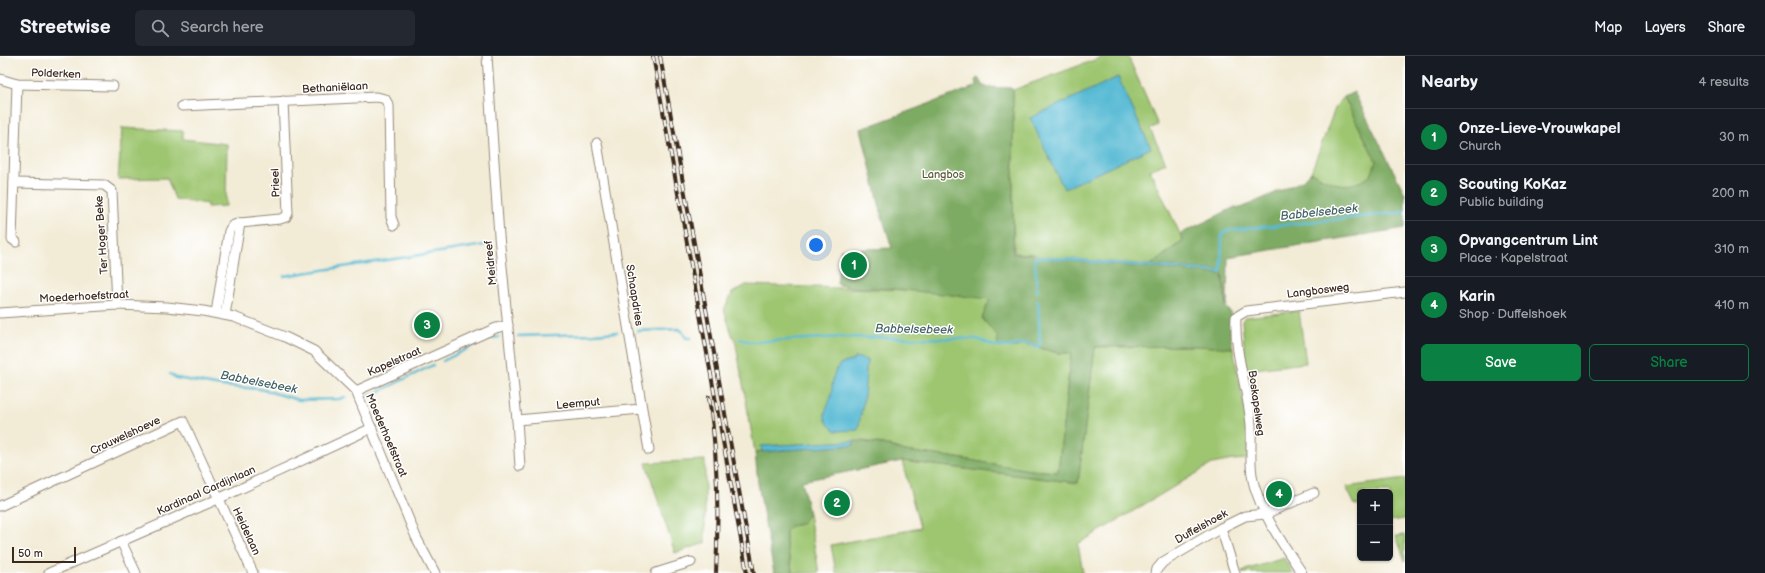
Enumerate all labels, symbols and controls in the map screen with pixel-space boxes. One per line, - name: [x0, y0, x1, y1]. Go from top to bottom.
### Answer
- search box: [135, 10, 415, 46]
- text: Streetwise: [20, 16, 111, 39]
- icon: search: [149, 17, 171, 39]
- text: Search here: [181, 18, 264, 37]
- text: Map: [1594, 19, 1622, 36]
- text: Layers: [1644, 19, 1686, 36]
- text: Share: [1708, 19, 1745, 36]
- street label: Polderken: [31, 66, 81, 81]
- text: Nearby: [1421, 72, 1478, 92]
- text: 4 results: [1699, 74, 1749, 90]
- street label: Bethaniëlaan: [302, 79, 368, 96]
- text: Onze-Lieve-Vrouwkapel: [1459, 119, 1620, 138]
- text: 1: [1431, 129, 1437, 145]
- text: 30 m: [1719, 129, 1749, 145]
- text: Church: [1459, 138, 1501, 154]
- street label: Prieel: [268, 168, 283, 198]
- park label: Langbos: [922, 168, 965, 181]
- text: Scouting KoKaz: [1459, 175, 1567, 194]
- text: 2: [1430, 185, 1438, 201]
- text: 200 m: [1712, 185, 1749, 201]
- text: Public building: [1459, 194, 1544, 210]
- street label: Ter Hoger Beke: [92, 195, 111, 275]
- water label: Babbelsebeek: [1280, 201, 1360, 224]
- text: Opvangcentrum Lint: [1459, 231, 1598, 250]
- your location: [806, 235, 826, 255]
- street label: Meidreef: [482, 239, 499, 286]
- text: 3: [1430, 241, 1438, 257]
- text: 310 m: [1714, 241, 1749, 257]
- pin: 1: [841, 250, 867, 280]
- text: Place · Kapelstraat: [1459, 250, 1568, 266]
- street label: Schaapdries: [623, 263, 646, 327]
- street label: Langbosweg: [1286, 280, 1350, 301]
- text: Karin: [1459, 287, 1495, 306]
- street label: Moederhoefstraat: [39, 288, 130, 305]
- text: 4: [1430, 297, 1438, 313]
- text: 410 m: [1714, 297, 1749, 313]
- text: Shop · Duffelshoek: [1459, 306, 1566, 322]
- pin: 3: [414, 310, 440, 340]
- water label: Babbelsebeek: [875, 321, 954, 338]
- street label: Kapelstraat: [366, 344, 423, 379]
- button: Save: [1421, 344, 1581, 381]
- button: Share: [1589, 344, 1749, 381]
- water label: Babbelsebeek: [219, 368, 300, 397]
- street label: Boskapelweg: [1245, 369, 1268, 437]
- street label: Moederhoefstraat: [363, 391, 410, 479]
- street label: Leemput: [556, 395, 601, 412]
- street label: Crauwelshoeve: [88, 413, 163, 457]
- street label: Kardinaal Cardijnlaan: [155, 463, 257, 518]
- pin: 4: [1266, 479, 1292, 509]
- pin: 2: [824, 488, 850, 518]
- map controls: [1357, 489, 1393, 561]
- button: +: [1357, 489, 1393, 525]
- street label: Heidelaan: [230, 505, 263, 557]
- street label: Duffelshoek: [1173, 506, 1230, 546]
- button: −: [1357, 525, 1393, 561]
- scale bar: [12, 545, 76, 564]
- text: 50 m: [18, 547, 43, 560]

